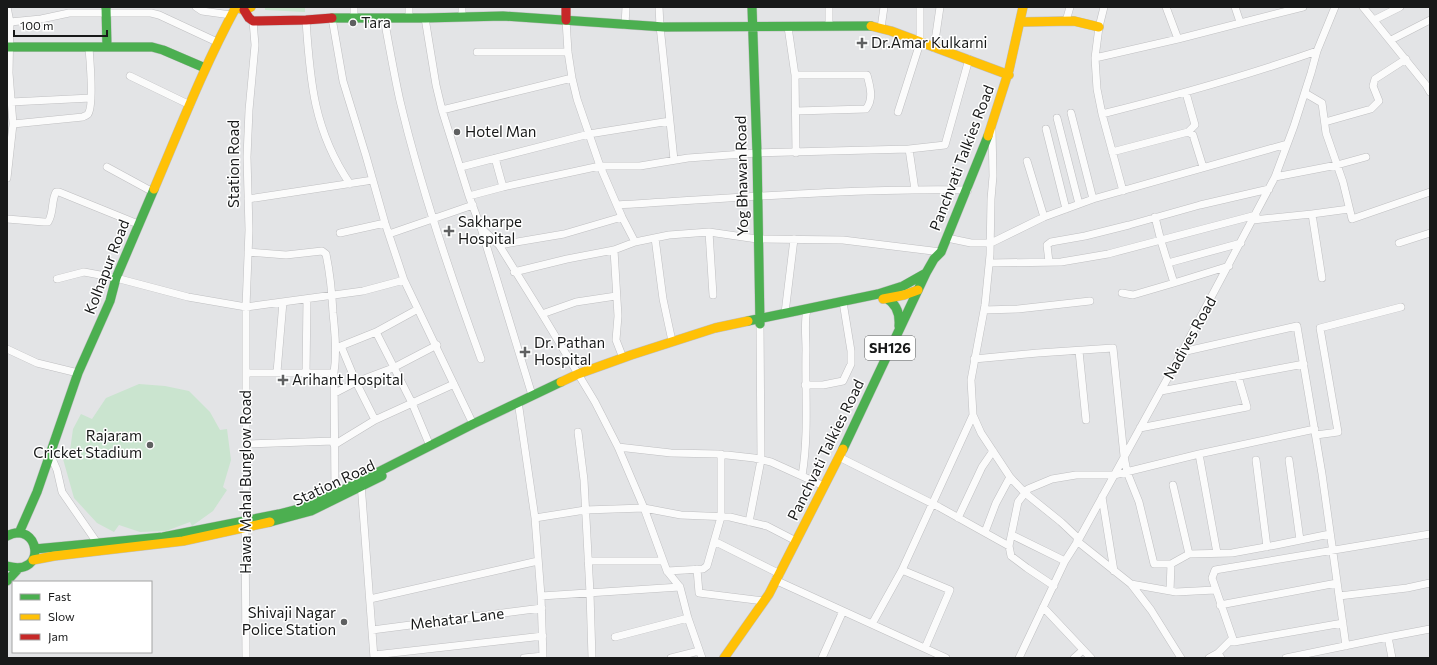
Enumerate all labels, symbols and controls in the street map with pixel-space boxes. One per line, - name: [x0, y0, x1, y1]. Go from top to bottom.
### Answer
- scale bar: [14, 12, 107, 38]
- place label: Tara: [361, 13, 391, 31]
- text: 100 m: [20, 18, 54, 32]
- marker: Tara: [348, 18, 358, 28]
- place label: Dr.Amar Kulkarni: [871, 33, 987, 51]
- marker: Dr.Amar Kulkarni: [856, 37, 868, 49]
- street label: Panchvati Talkies Road: [925, 82, 997, 233]
- street label: Yog Bhawan Road: [731, 116, 751, 236]
- street label: Station Road: [224, 120, 242, 208]
- place label: Hotel Man: [465, 122, 536, 140]
- marker: Hotel Man: [452, 127, 462, 137]
- place label: Sakharpe Hospital: [458, 212, 522, 247]
- street label: Kolhapur Road: [80, 217, 132, 316]
- marker: Sakharpe Hospital: [443, 225, 455, 237]
- street label: Nadives Road: [1159, 293, 1219, 382]
- place label: Dr. Pathan Hospital: [534, 333, 605, 368]
- road number: SH126: [865, 336, 915, 360]
- marker: Dr. Pathan Hospital: [519, 346, 531, 358]
- place label: Arihant Hospital: [292, 370, 404, 388]
- marker: Arihant Hospital: [277, 374, 289, 386]
- street label: Panchvati Talkies Road: [783, 376, 867, 523]
- street label: Hawa Mahal Bunglow Road: [236, 390, 254, 574]
- place label: Rajaram Cricket Stadium: [33, 426, 142, 461]
- marker: Rajaram Cricket Stadium: [145, 440, 155, 450]
- street label: Station Road: [290, 455, 377, 509]
- legend: [12, 581, 152, 653]
- text: Fast: [48, 589, 71, 603]
- place label: Shivaji Nagar Police Station: [242, 603, 336, 638]
- street label: Mehatar Lane: [409, 603, 505, 633]
- text: Slow: [48, 609, 75, 623]
- marker: Shivaji Nagar Police Station: [339, 617, 349, 627]
- text: Jam: [48, 629, 68, 644]

